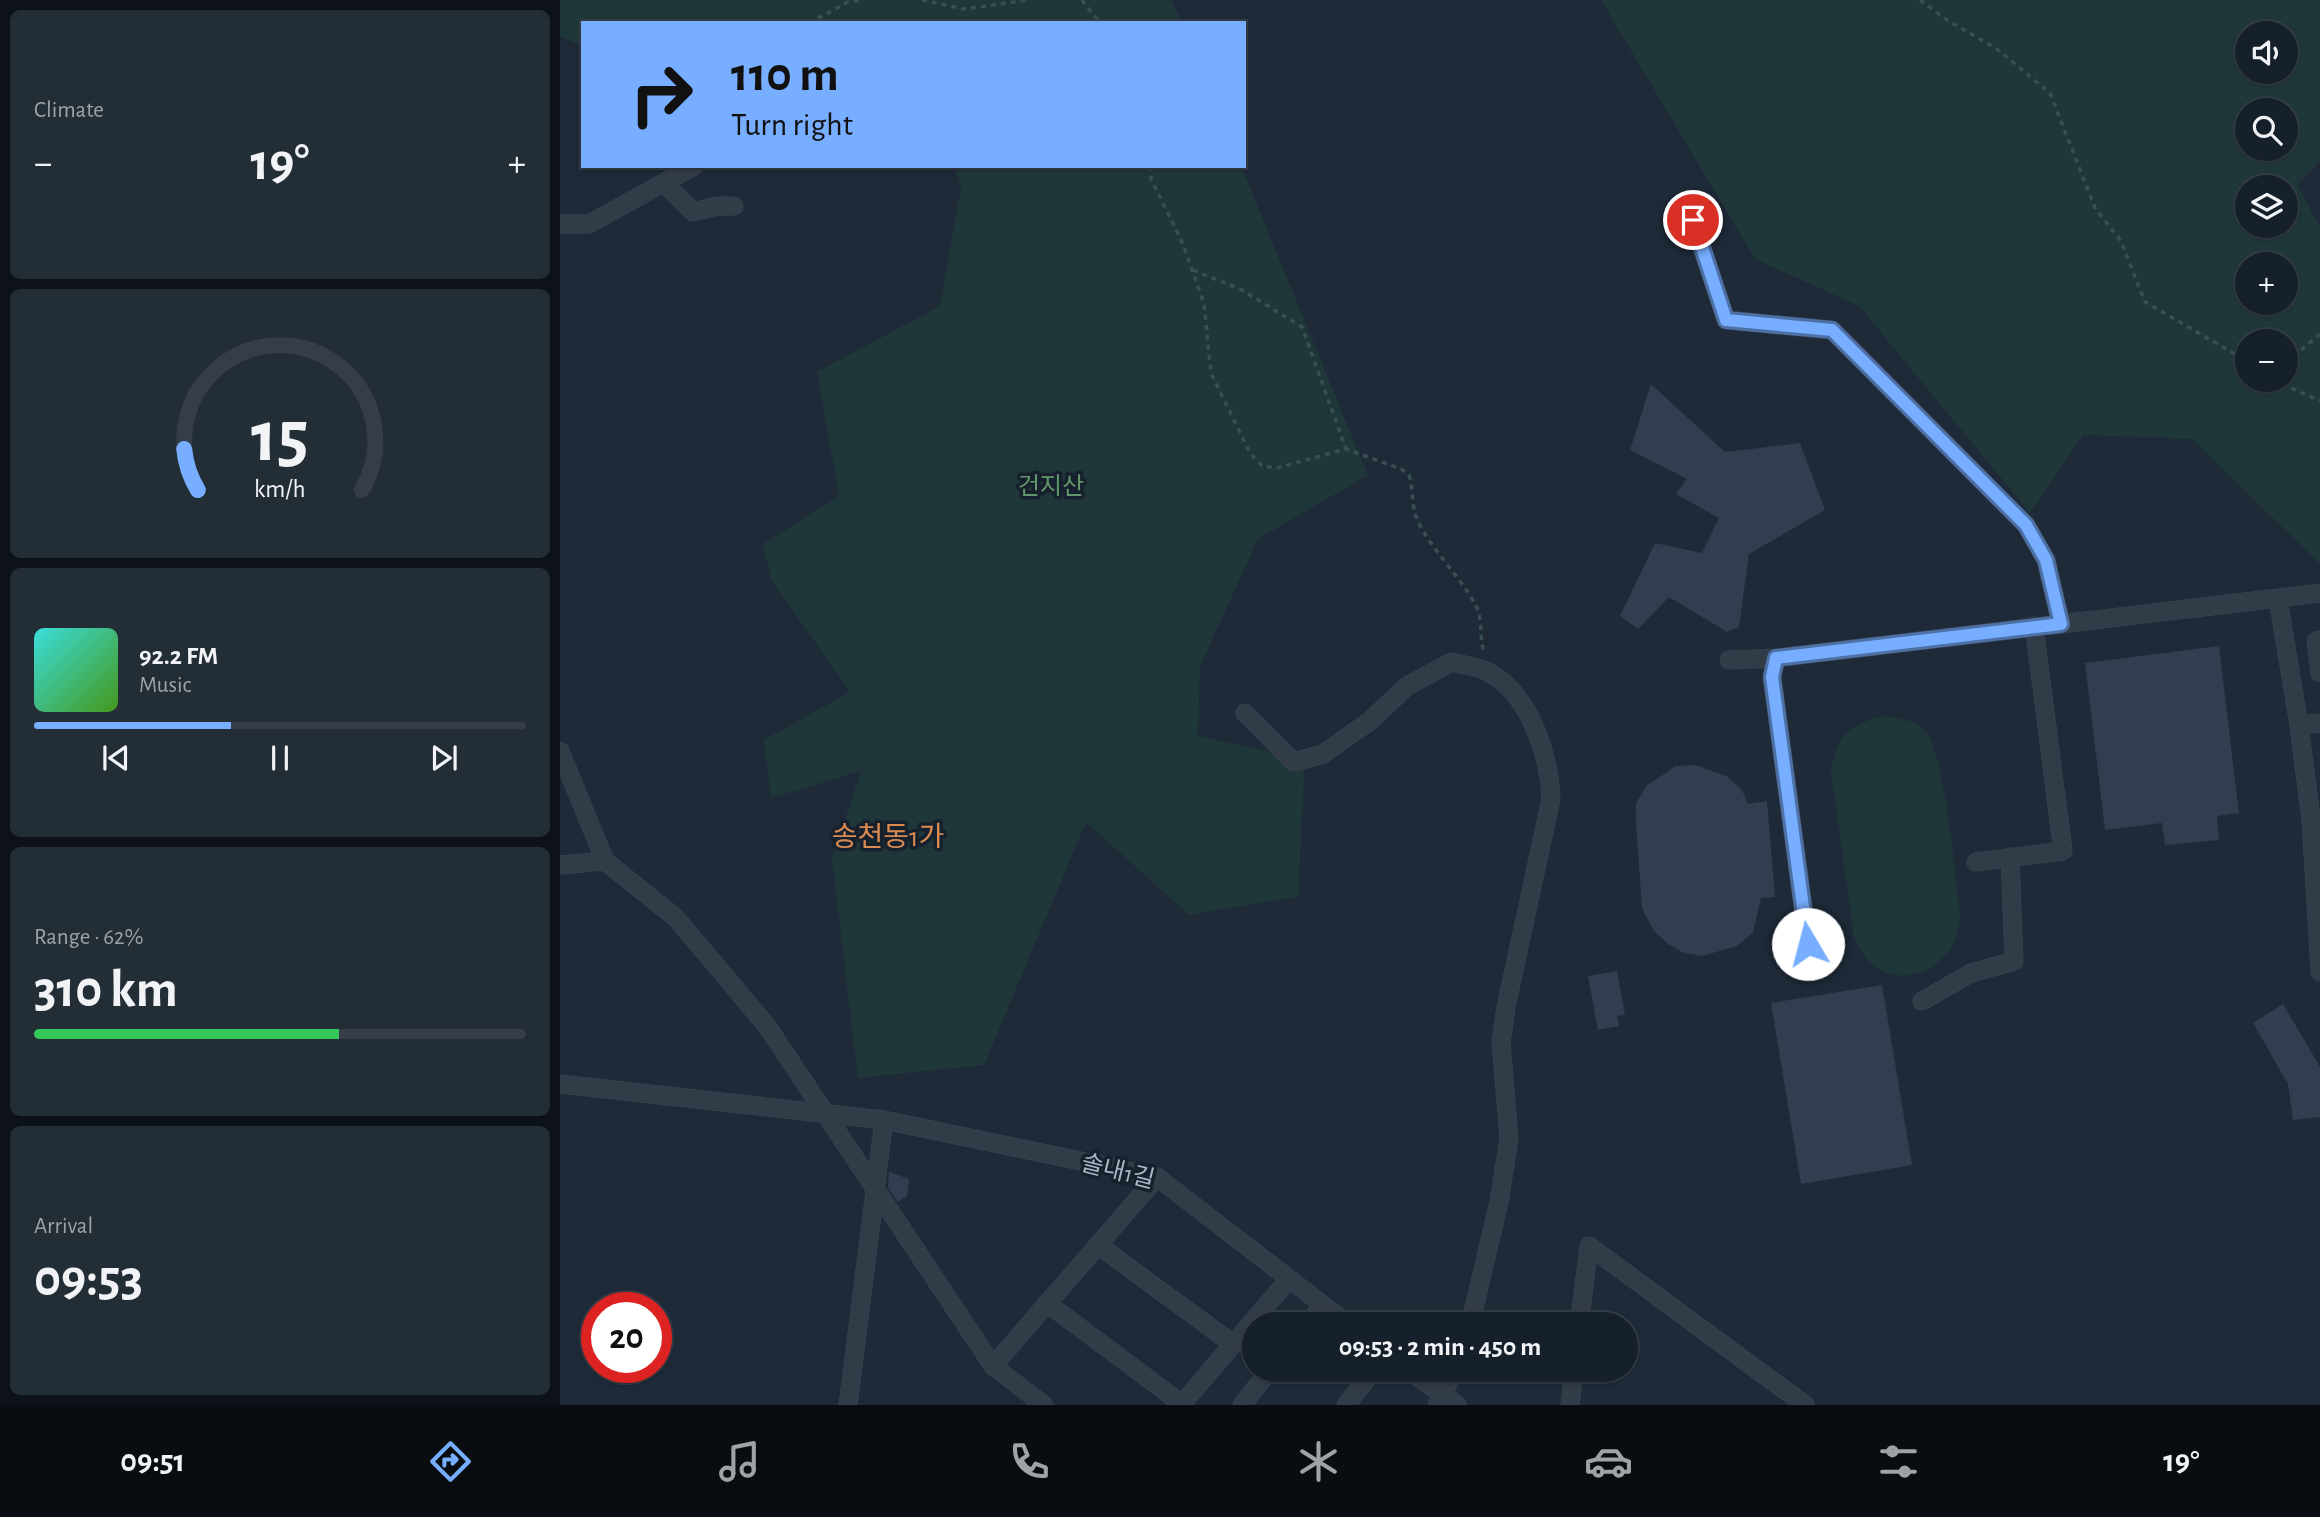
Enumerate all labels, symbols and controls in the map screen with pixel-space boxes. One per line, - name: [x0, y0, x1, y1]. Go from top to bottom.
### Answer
- map controls: [2235, 21, 2298, 392]
- button: sound: [2235, 21, 2298, 84]
- icon: right: [616, 49, 707, 140]
- text: 110 m: [731, 51, 839, 100]
- button: search: [2235, 98, 2298, 161]
- text: Climate: [34, 99, 104, 122]
- text: Turn right: [731, 109, 853, 141]
- text: 19°: [250, 137, 310, 189]
- text: −: [34, 145, 52, 183]
- text: +: [508, 145, 526, 183]
- button: layers: [2235, 175, 2298, 238]
- pin: [1663, 190, 1723, 250]
- icon: arrive: [1674, 201, 1712, 239]
- button: +: [2235, 252, 2298, 315]
- button: −: [2235, 329, 2298, 392]
- text: 15: [251, 402, 309, 475]
- park label: 건지산: [1018, 474, 1084, 499]
- text: km/h: [254, 476, 306, 501]
- text: 92.2 FM: [139, 643, 218, 669]
- text: Music: [139, 674, 191, 697]
- icon: previous: [97, 739, 135, 777]
- icon: pause: [261, 739, 299, 777]
- icon: next: [425, 739, 463, 777]
- district label: 송천동1가: [832, 822, 944, 852]
- position arrow: [1771, 907, 1845, 981]
- text: Range · 62%: [34, 926, 143, 949]
- text: 310 km: [34, 964, 178, 1016]
- street label: 솔내1길: [1079, 1150, 1157, 1193]
- text: Arrival: [34, 1215, 93, 1238]
- text: 09:53: [34, 1253, 143, 1305]
- speed limit sign: 20: [581, 1292, 672, 1383]
- text: 09:53 · 2 min · 450 m: [1339, 1334, 1541, 1360]
- icon: directions: [426, 1437, 475, 1486]
- icon: music: [715, 1437, 764, 1486]
- icon: phone: [1005, 1437, 1054, 1486]
- icon: climate: [1294, 1437, 1343, 1486]
- icon: car: [1584, 1437, 1633, 1486]
- icon: filters: [1874, 1437, 1923, 1486]
- text: 09:51: [120, 1445, 185, 1477]
- text: 19°: [2163, 1445, 2200, 1477]

